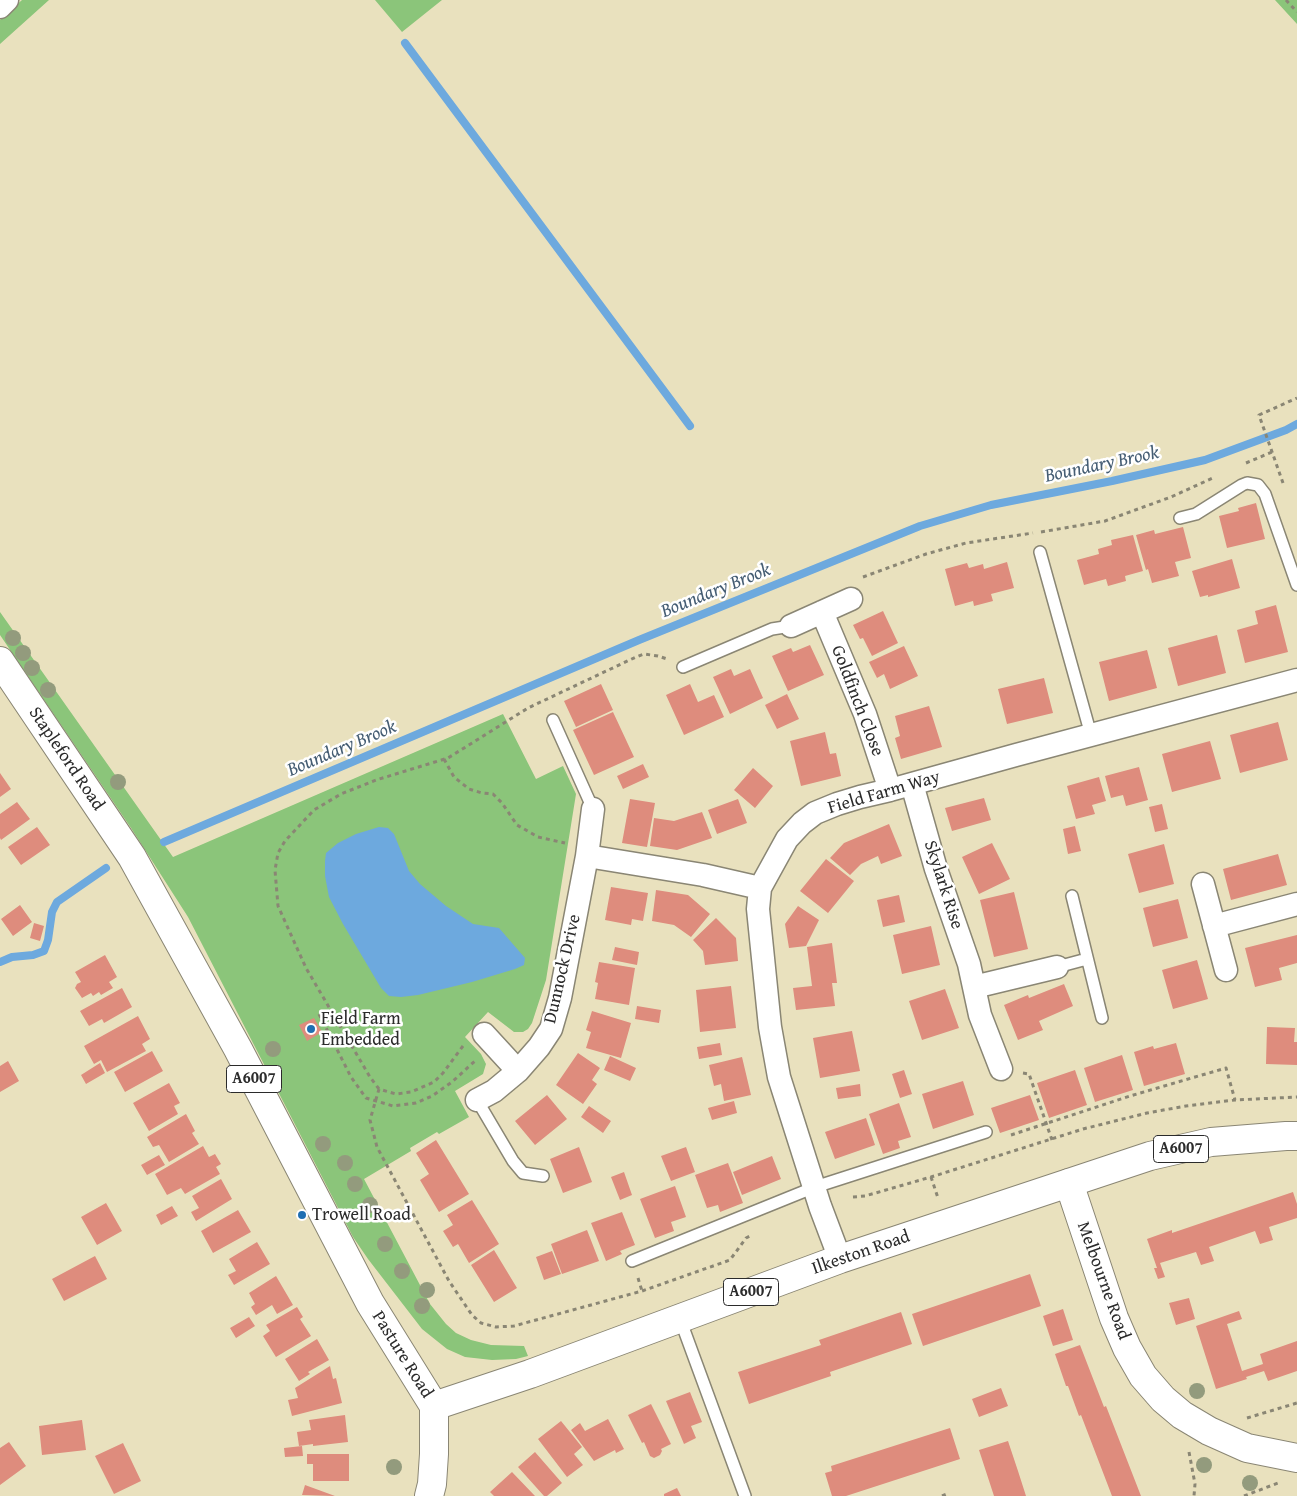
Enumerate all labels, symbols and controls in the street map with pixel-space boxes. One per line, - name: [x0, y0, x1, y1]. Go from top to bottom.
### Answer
- water label: Boundary Brook: [1043, 442, 1161, 488]
- water label: Boundary Brook: [658, 559, 774, 623]
- street label: Goldfinch Close: [826, 643, 888, 759]
- street label: Stapleford Road: [23, 703, 109, 815]
- water label: Boundary Brook: [284, 716, 400, 782]
- street label: Field Farm Way: [825, 767, 943, 819]
- street label: Skylark Rise: [919, 838, 967, 932]
- street label: Dunnock Drive: [540, 912, 586, 1026]
- place label: Field Farm Embedded: [321, 1008, 401, 1050]
- marker: Field Farm Embedded: [305, 1023, 317, 1035]
- road number: A6007: [226, 1066, 282, 1092]
- road number: A6007: [1154, 1136, 1208, 1162]
- place label: Trowell Road: [312, 1204, 411, 1226]
- marker: Trowell Road: [296, 1209, 308, 1221]
- street label: Melbourne Road: [1072, 1219, 1134, 1343]
- street label: Ilkeston Road: [809, 1226, 913, 1280]
- road number: A6007: [724, 1278, 778, 1305]
- street label: Pasture Road: [367, 1307, 437, 1403]

